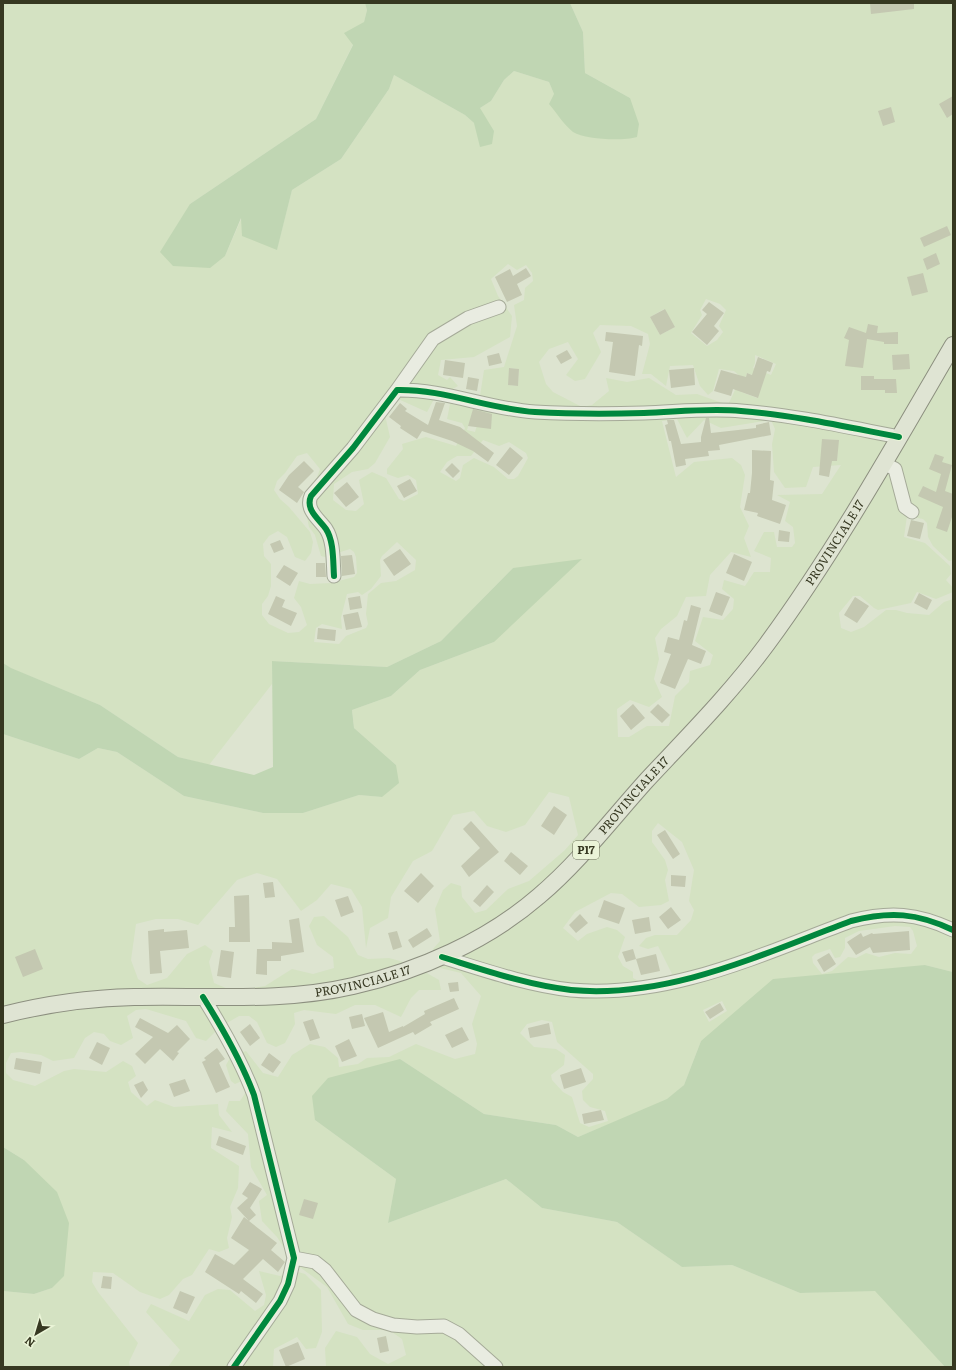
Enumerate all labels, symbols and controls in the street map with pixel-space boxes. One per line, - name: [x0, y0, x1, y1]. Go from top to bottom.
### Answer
- street label: PROVINCIALE 17: [800, 496, 868, 589]
- street label: PROVINCIALE 17: [594, 752, 673, 838]
- road number: P17: [573, 841, 599, 859]
- street label: PROVINCIALE 17: [314, 960, 413, 1001]
- north arrow: [16, 1314, 56, 1354]
- text: N: [21, 1334, 38, 1352]

